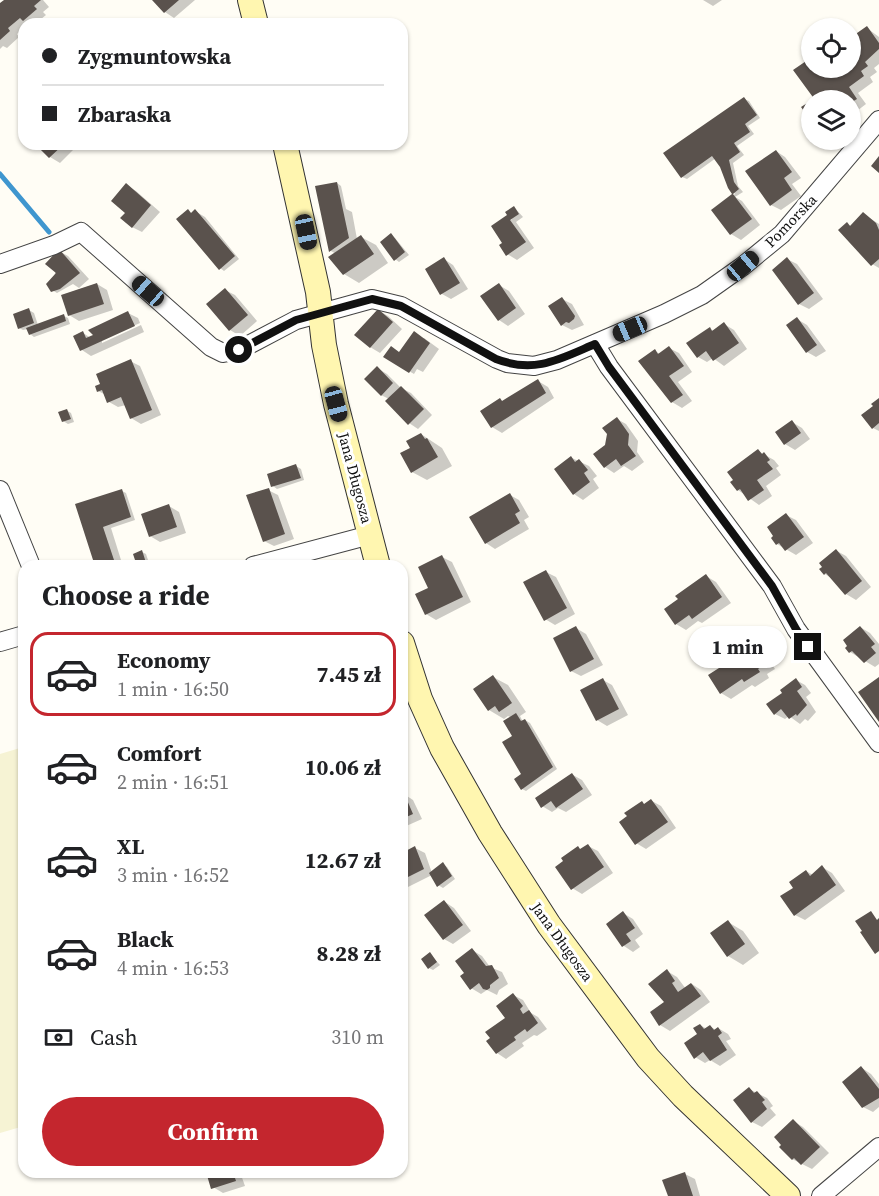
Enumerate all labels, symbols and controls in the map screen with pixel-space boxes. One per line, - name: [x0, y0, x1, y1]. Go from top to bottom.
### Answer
- map controls: [801, 18, 861, 150]
- button: locate: [801, 18, 861, 78]
- text: Zygmuntowska: [78, 41, 231, 71]
- button: layers: [801, 90, 861, 150]
- text: Zbaraska: [78, 99, 171, 129]
- street label: Pomorska: [760, 189, 822, 252]
- car: [293, 213, 319, 251]
- car: [723, 248, 763, 284]
- car: [129, 272, 167, 310]
- car: [610, 314, 650, 344]
- route start: [225, 336, 252, 363]
- car: [323, 384, 349, 424]
- street label: Jana Długosza: [333, 429, 378, 526]
- text: Choose a ride: [42, 577, 210, 614]
- callout: 1 min: [688, 626, 787, 668]
- text: 1 min: [712, 633, 763, 661]
- route end: [794, 633, 821, 660]
- text: Economy: [117, 645, 211, 675]
- icon: car: [45, 647, 99, 701]
- text: 7.45 zł: [317, 659, 381, 689]
- text: 1 min · 16:50: [117, 675, 229, 703]
- text: Comfort: [117, 738, 201, 768]
- icon: car: [45, 740, 99, 794]
- text: 10.06 zł: [305, 752, 381, 782]
- text: 2 min · 16:51: [117, 768, 229, 796]
- text: XL: [117, 831, 144, 861]
- icon: car: [45, 833, 99, 887]
- text: 12.67 zł: [305, 845, 381, 875]
- text: 3 min · 16:52: [117, 861, 229, 889]
- street label: Jana Długosza: [526, 897, 599, 986]
- text: Black: [117, 924, 174, 954]
- icon: car: [45, 926, 99, 980]
- text: 8.28 zł: [317, 938, 381, 968]
- text: 4 min · 16:53: [117, 954, 229, 982]
- icon: cash: [42, 1021, 75, 1054]
- text: Cash: [90, 1022, 138, 1052]
- text: 310 m: [331, 1023, 384, 1051]
- button: Confirm: [42, 1097, 384, 1166]

